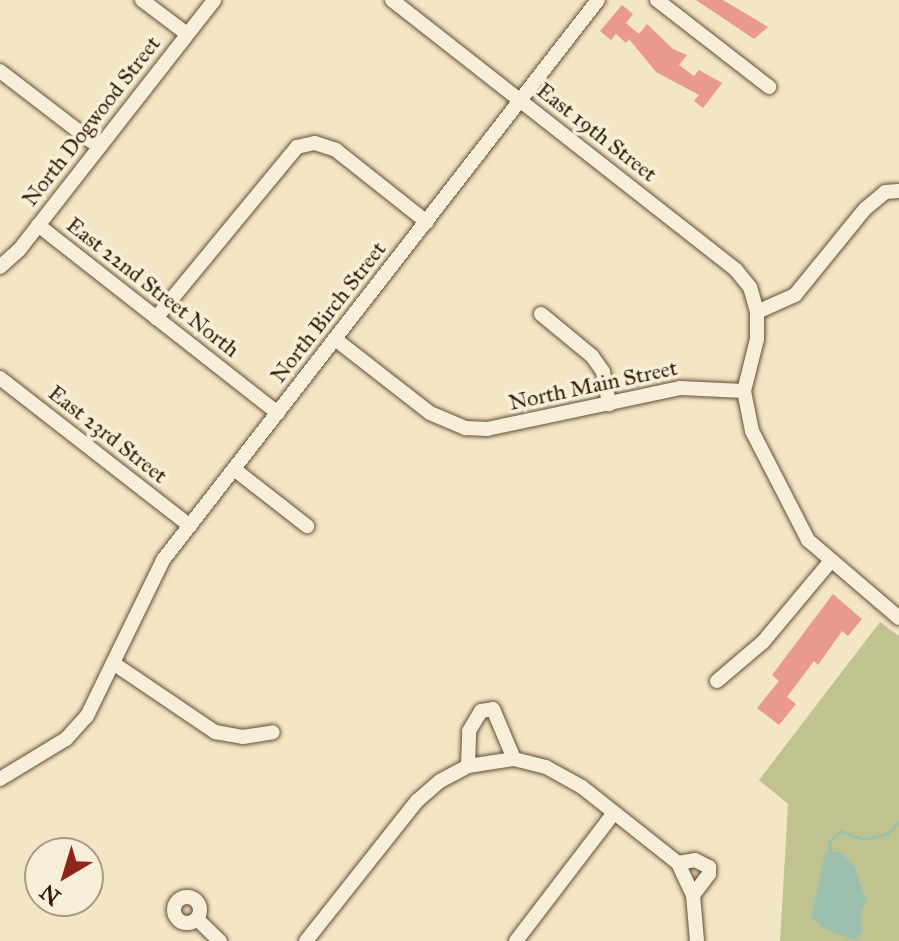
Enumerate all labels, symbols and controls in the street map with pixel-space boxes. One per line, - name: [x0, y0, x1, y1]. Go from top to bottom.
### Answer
- street label: North Dogwood Street: [16, 31, 166, 211]
- street label: East 19th Street: [532, 77, 662, 187]
- street label: East 22nd Street North: [61, 211, 245, 363]
- street label: North Birch Street: [265, 236, 391, 388]
- street label: North Main Street: [506, 354, 680, 416]
- street label: East 23rd Street: [43, 379, 173, 489]
- north arrow: [24, 837, 104, 917]
- text: N: [34, 878, 66, 911]

